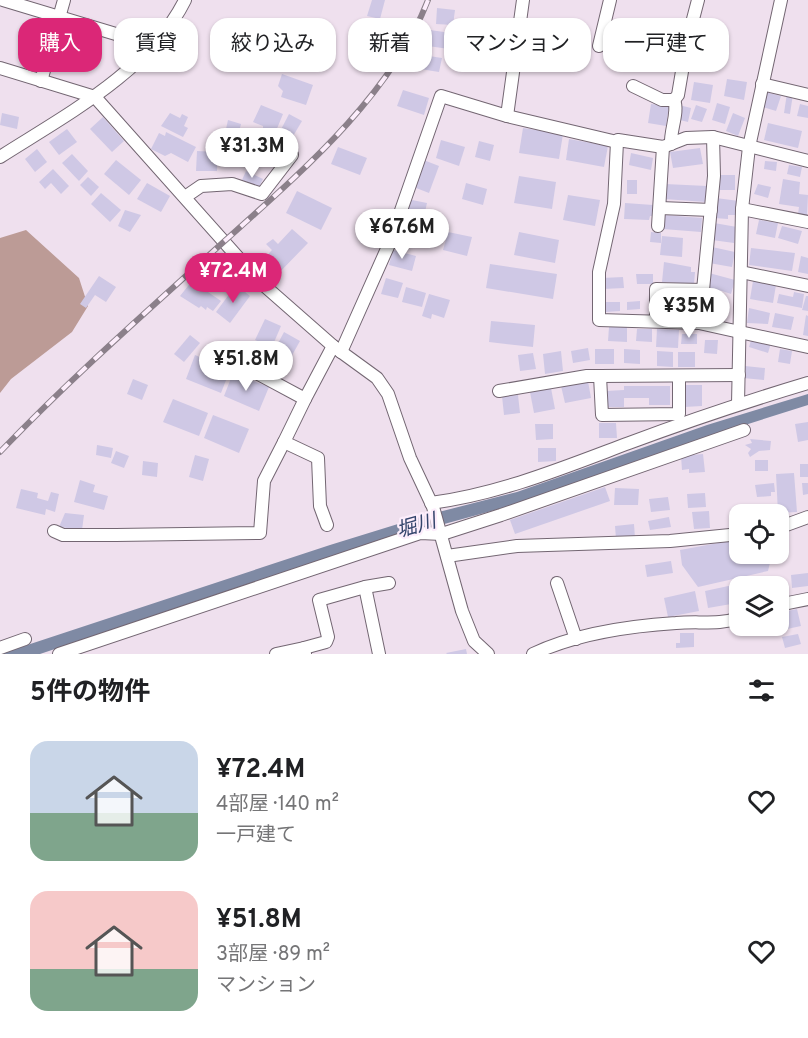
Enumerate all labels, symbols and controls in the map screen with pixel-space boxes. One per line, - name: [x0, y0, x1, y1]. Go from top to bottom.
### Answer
- chip: 購入: [18, 18, 102, 72]
- chip: 賃貸: [114, 18, 198, 72]
- chip: 絞り込み: [210, 18, 336, 72]
- chip: 新着: [348, 18, 432, 72]
- chip: マンション: [444, 18, 591, 72]
- chip: 一戸建て: [603, 18, 729, 72]
- pin: ¥31.3M: [203, 128, 301, 179]
- text: ¥31.3M: [219, 134, 285, 160]
- pin: ¥67.6M: [353, 209, 451, 260]
- text: ¥67.6M: [369, 215, 435, 241]
- pin: ¥72.4M: [184, 253, 282, 304]
- text: ¥72.4M: [199, 259, 267, 285]
- pin: ¥35M: [653, 288, 725, 339]
- text: ¥35M: [663, 294, 715, 320]
- pin: ¥51.8M: [197, 341, 295, 392]
- text: ¥51.8M: [213, 347, 279, 373]
- map controls: [729, 504, 789, 636]
- button: locate: [729, 504, 789, 564]
- water label: 堀川: [394, 508, 441, 545]
- button: layers: [729, 576, 789, 636]
- icon: filters: [745, 674, 778, 707]
- text: 5件の物件: [30, 677, 150, 710]
- text: ¥72.4M: [216, 754, 305, 787]
- icon: home: [78, 765, 150, 837]
- icon: heart: [745, 785, 778, 818]
- text: 4部屋 · 140 m²: [216, 792, 339, 818]
- text: 一戸建て: [216, 823, 296, 849]
- text: ¥51.8M: [216, 904, 302, 937]
- icon: home: [78, 915, 150, 987]
- icon: heart: [745, 935, 778, 968]
- text: 3部屋 · 89 m²: [216, 942, 330, 968]
- text: マンション: [216, 973, 316, 999]

